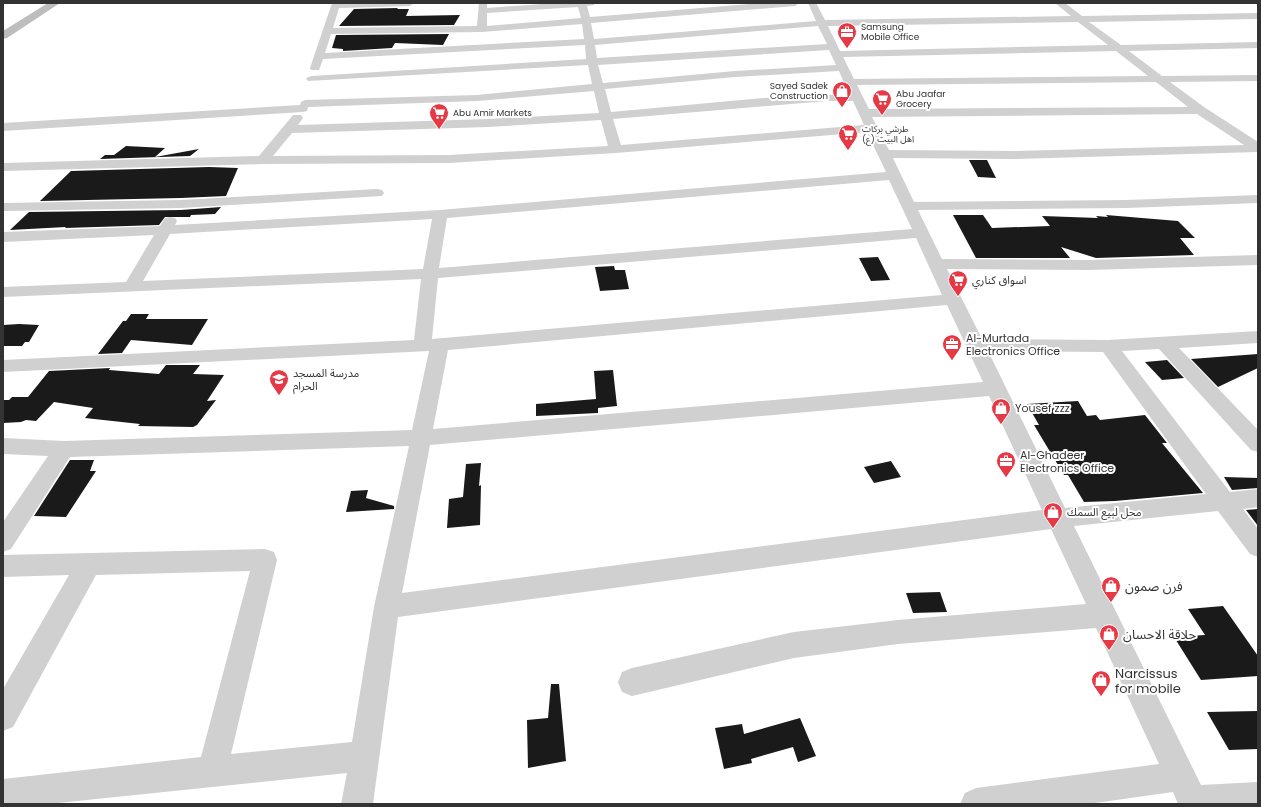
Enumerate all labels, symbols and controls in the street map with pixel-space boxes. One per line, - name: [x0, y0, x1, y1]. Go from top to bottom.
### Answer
- office icon: Samsung Mobile Office: [836, 21, 858, 49]
- place label: Samsung Mobile Office: [861, 21, 920, 43]
- place label: Sayed Sadek Construction: [770, 80, 828, 102]
- shop icon: Sayed Sadek Construction: [831, 80, 853, 108]
- supermarket icon: Abu Jaafar Grocery: [871, 88, 893, 116]
- place label: Abu Jaafar Grocery: [896, 88, 946, 110]
- supermarket icon: Abu Amir Markets: [428, 102, 450, 130]
- place label: Abu Amir Markets: [453, 107, 532, 119]
- supermarket icon: طرشي بركات اهل البيت (ع): [837, 123, 859, 151]
- place label: طرشي بركات اهل البيت (ع): [862, 123, 914, 146]
- supermarket icon: اسواق كناري: [947, 269, 969, 297]
- place label: اسواق كناري: [972, 272, 1026, 290]
- place label: Al-Murtada Electronics Office: [966, 330, 1060, 359]
- office icon: Al-Murtada Electronics Office: [941, 333, 963, 361]
- place label: مدرسة المسجد الحرام: [293, 365, 360, 394]
- school or university icon: مدرسة المسجد الحرام: [268, 368, 290, 396]
- shop icon: Yousef zzz: [990, 397, 1012, 425]
- place label: Yousef zzz: [1015, 400, 1070, 416]
- place label: Al-Ghadeer Electronics Office: [1020, 447, 1114, 476]
- office icon: Al-Ghadeer Electronics Office: [995, 450, 1017, 478]
- shop icon: محل لبيع السمك: [1042, 501, 1064, 529]
- place label: محل لبيع السمك: [1067, 504, 1142, 520]
- shop icon: فرن صمون: [1100, 575, 1122, 603]
- place label: فرن صمون: [1125, 577, 1183, 596]
- shop icon: حلاقة الاحسان: [1098, 623, 1120, 651]
- place label: حلاقة الاحسان: [1123, 625, 1196, 644]
- place label: Narcissus for mobile: [1115, 664, 1181, 698]
- shop icon: Narcissus for mobile: [1090, 669, 1112, 697]

